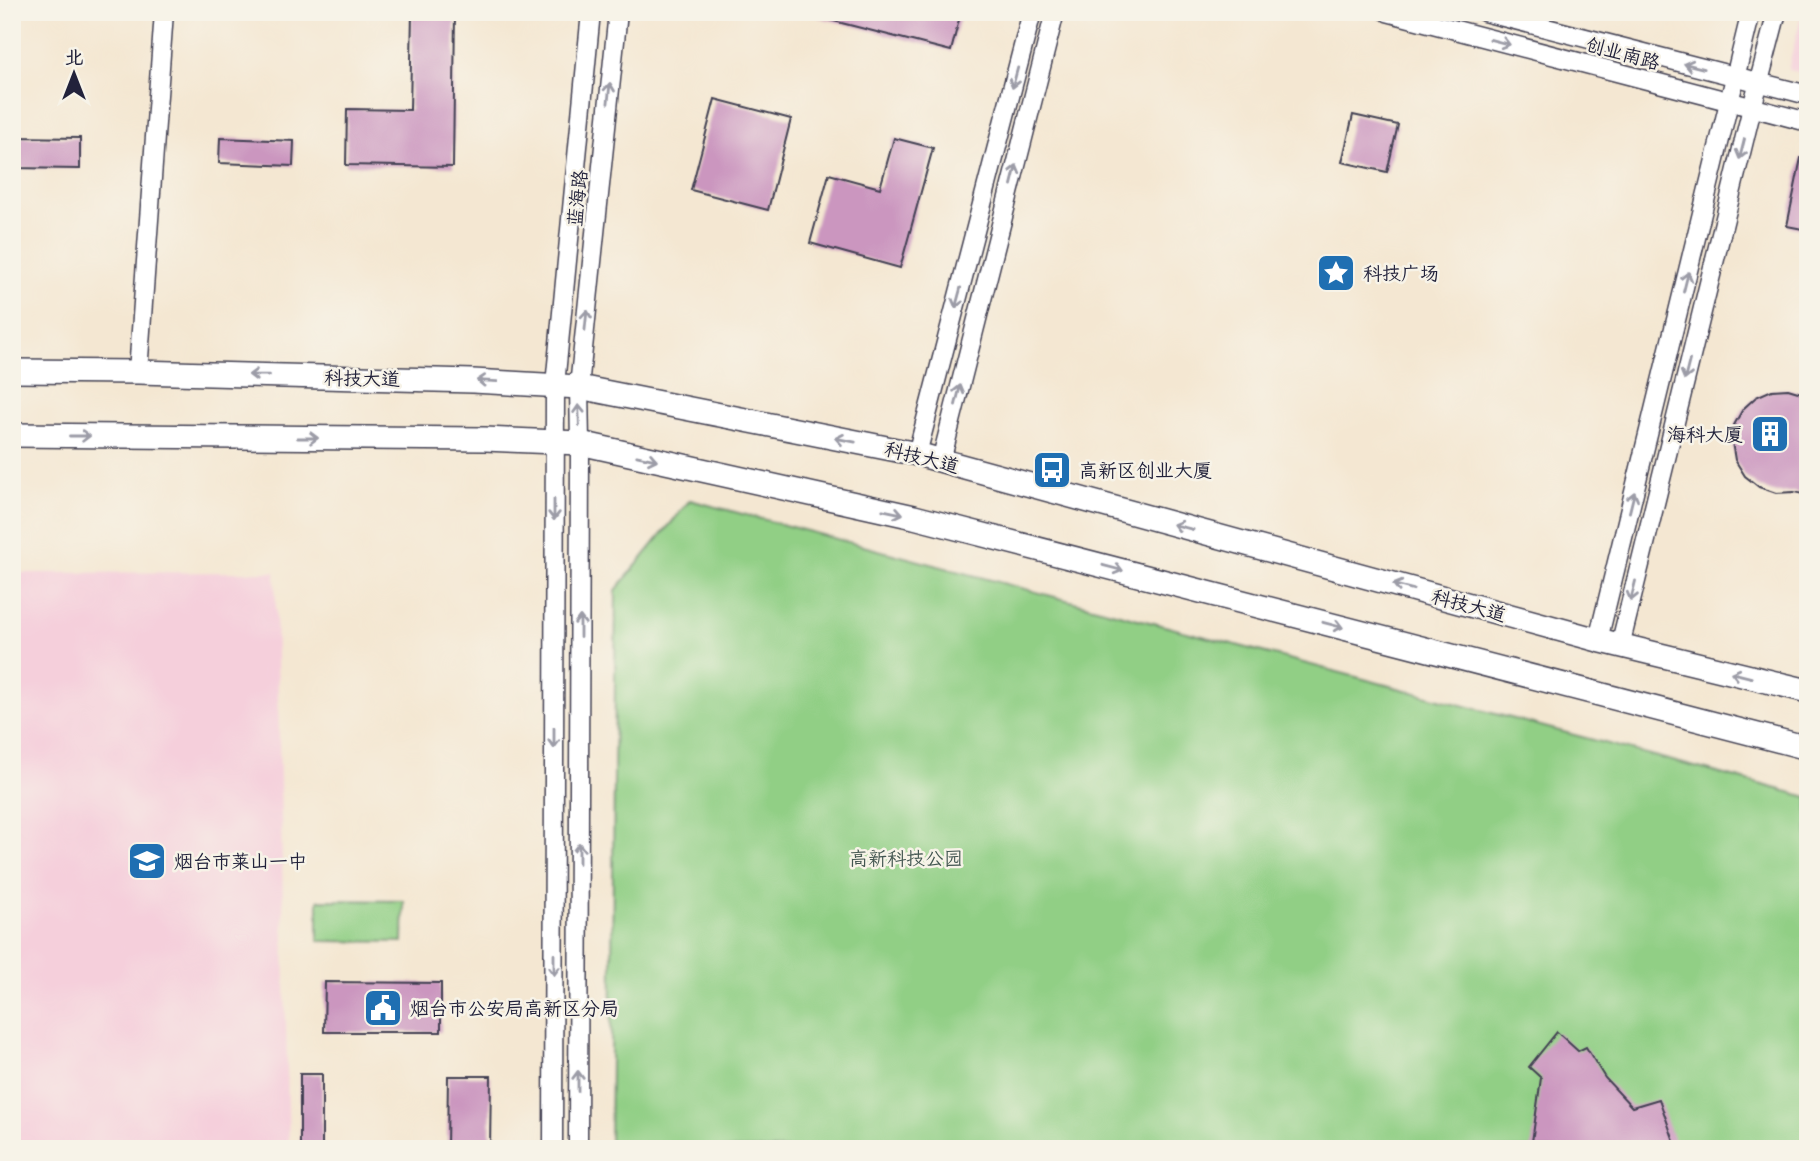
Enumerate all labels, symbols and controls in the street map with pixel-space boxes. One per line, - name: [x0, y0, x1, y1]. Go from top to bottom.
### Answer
- street label: 创业南路: [1583, 31, 1663, 75]
- one-way arrow: [1488, 36, 1511, 49]
- north arrow: [38, 38, 108, 108]
- text: 北: [64, 44, 84, 70]
- one-way arrow: [1683, 59, 1706, 72]
- one-way arrow: [1008, 66, 1021, 89]
- one-way arrow: [603, 82, 616, 105]
- one-way arrow: [1734, 138, 1747, 160]
- one-way arrow: [1008, 164, 1021, 186]
- street label: 蓝海路: [561, 168, 593, 228]
- place icon: 科技广场: [1315, 252, 1357, 294]
- place label: 科技广场: [1363, 260, 1439, 286]
- one-way arrow: [1680, 271, 1693, 293]
- one-way arrow: [950, 287, 963, 309]
- one-way arrow: [579, 309, 592, 331]
- one-way arrow: [1680, 359, 1693, 381]
- street label: 科技大道: [324, 364, 400, 392]
- one-way arrow: [248, 368, 271, 382]
- one-way arrow: [475, 375, 498, 388]
- one-way arrow: [952, 384, 965, 407]
- one-way arrow: [573, 404, 586, 427]
- building icon: 海科大厦: [1749, 413, 1791, 455]
- place label: 海科大厦: [1667, 421, 1743, 447]
- one-way arrow: [69, 429, 92, 443]
- one-way arrow: [296, 431, 319, 444]
- one-way arrow: [834, 432, 857, 446]
- street label: 科技大道: [882, 435, 962, 479]
- bus stop icon: 高新区创业大厦: [1031, 449, 1073, 491]
- one-way arrow: [635, 451, 658, 465]
- place label: 高新区创业大厦: [1079, 457, 1212, 483]
- one-way arrow: [1626, 492, 1639, 514]
- one-way arrow: [547, 498, 561, 521]
- one-way arrow: [881, 506, 904, 519]
- one-way arrow: [1172, 520, 1195, 533]
- one-way arrow: [1101, 562, 1124, 575]
- one-way arrow: [1626, 579, 1639, 602]
- one-way arrow: [1392, 580, 1415, 593]
- street label: 科技大道: [1429, 583, 1509, 627]
- one-way arrow: [573, 614, 587, 637]
- one-way arrow: [1322, 620, 1344, 633]
- one-way arrow: [1731, 668, 1753, 681]
- one-way arrow: [547, 726, 561, 749]
- school or university icon: 烟台市莱山一中: [126, 840, 168, 882]
- one-way arrow: [572, 842, 586, 865]
- park label: 高新科技公园: [849, 845, 963, 871]
- place label: 烟台市莱山一中: [174, 848, 307, 874]
- one-way arrow: [547, 953, 560, 976]
- public building icon: 烟台市公安局高新区分局: [362, 987, 404, 1029]
- place label: 烟台市公安局高新区分局: [410, 995, 619, 1021]
- one-way arrow: [571, 1069, 585, 1092]

